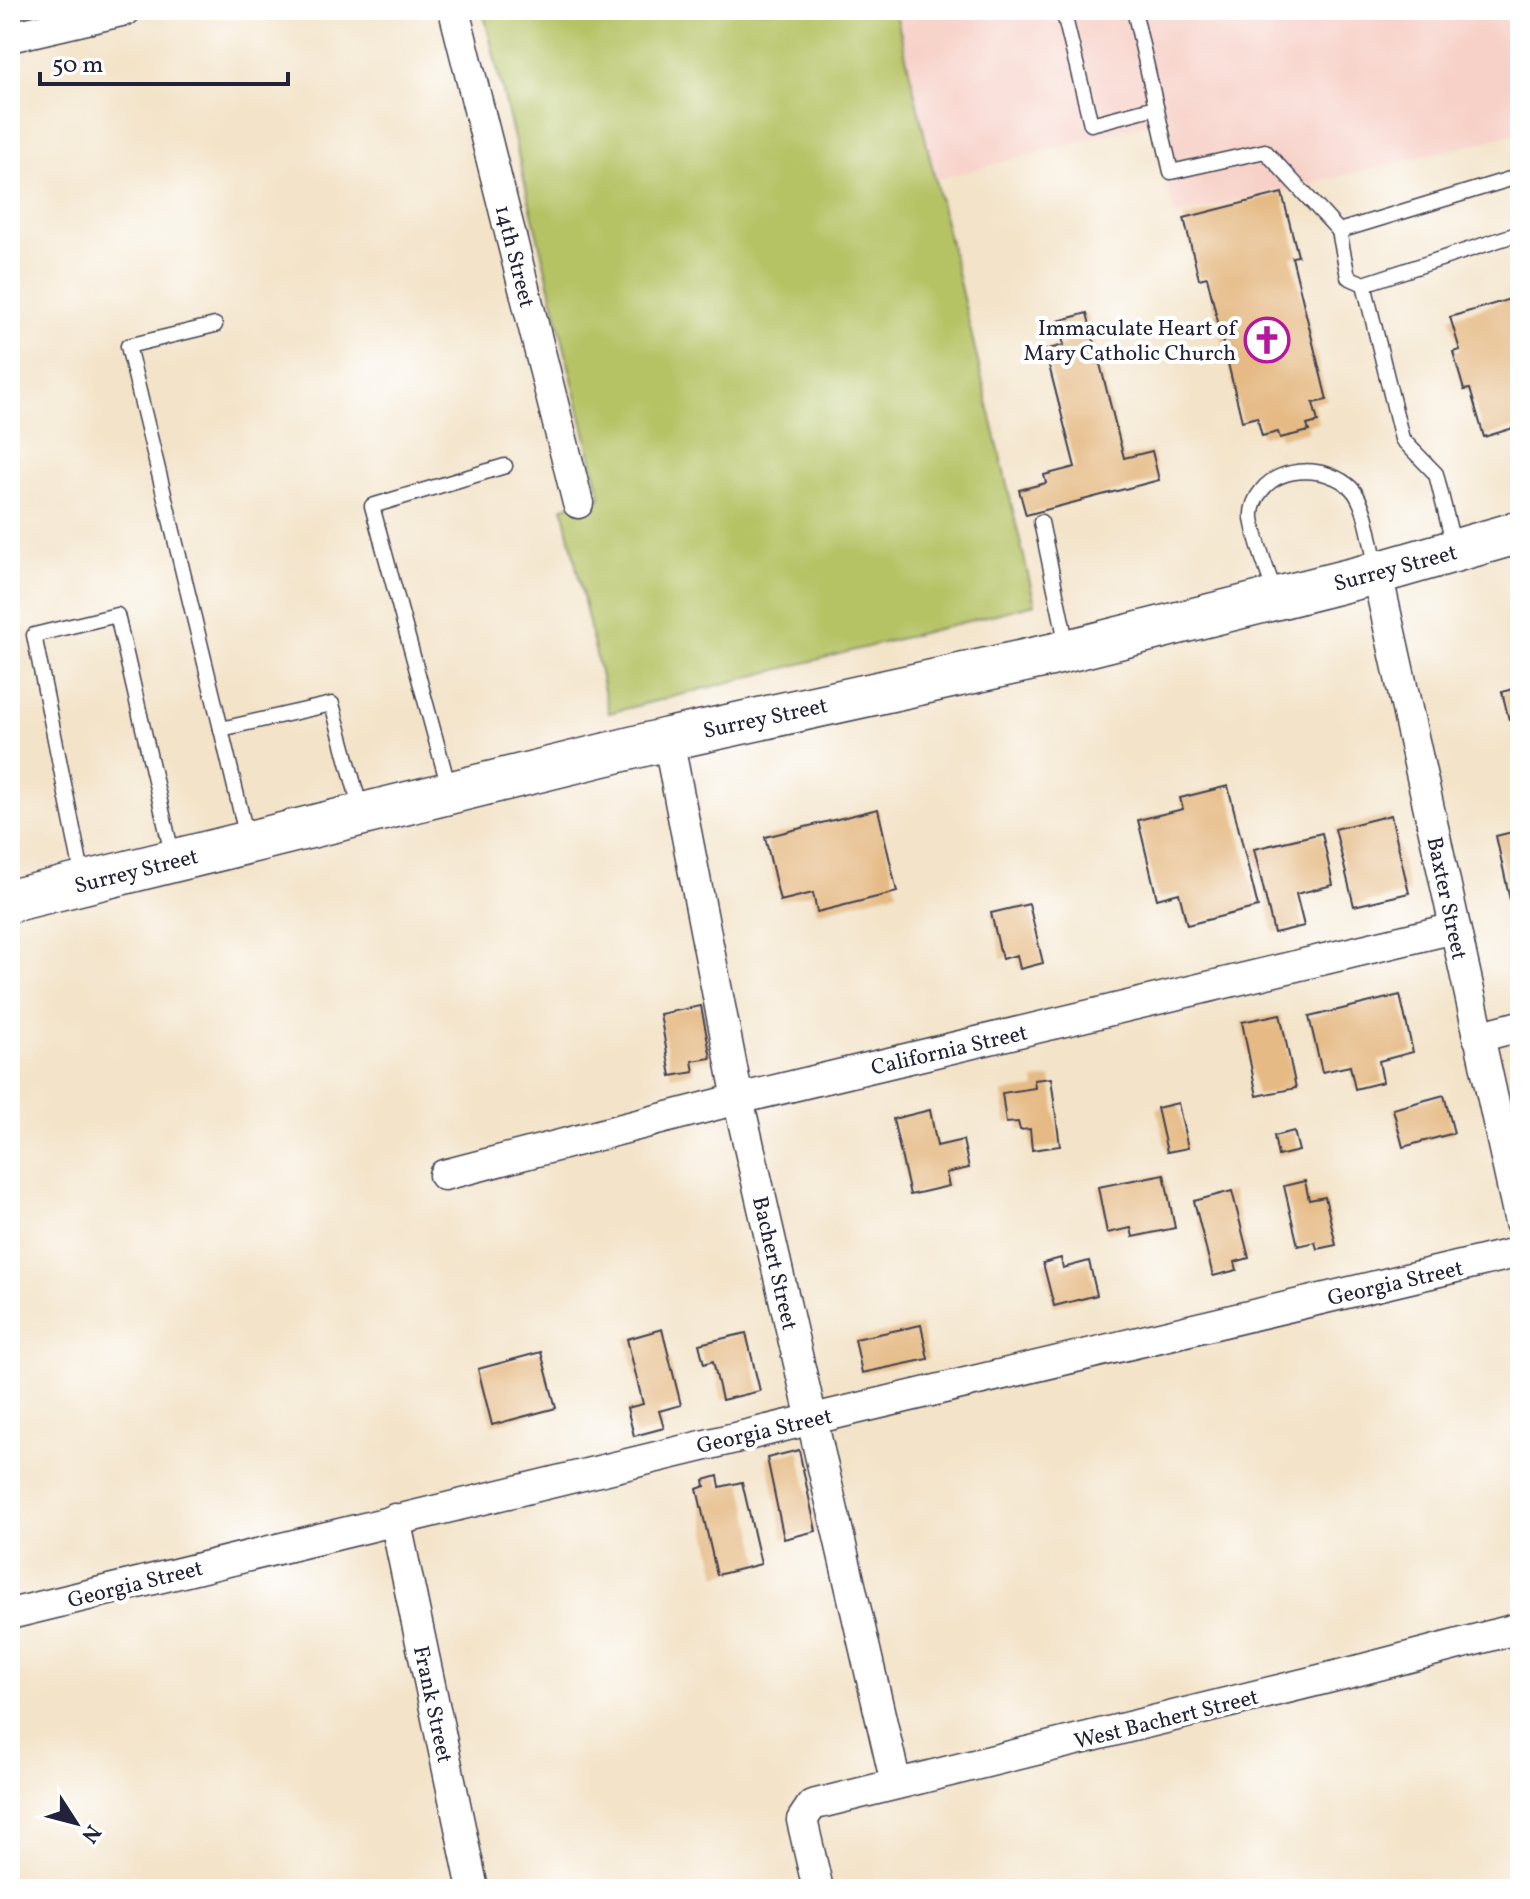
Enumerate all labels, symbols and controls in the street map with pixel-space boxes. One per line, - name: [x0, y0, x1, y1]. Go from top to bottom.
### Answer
- scale bar: [40, 36, 288, 86]
- text: 50 m: [52, 49, 104, 83]
- street label: 14th Street: [486, 202, 541, 311]
- place label: Immaculate Heart of Mary Catholic Church: [1023, 314, 1238, 370]
- church icon: Immaculate Heart of Mary Catholic Church: [1243, 316, 1291, 364]
- street label: Surrey Street: [1331, 538, 1461, 601]
- street label: Surrey Street: [700, 691, 831, 748]
- street label: Baxter Street: [1417, 834, 1474, 963]
- street label: Surrey Street: [71, 842, 202, 903]
- street label: California Street: [868, 1018, 1031, 1085]
- street label: Bachert Street: [743, 1194, 804, 1334]
- street label: Georgia Street: [1325, 1254, 1467, 1315]
- street label: Georgia Street: [694, 1402, 836, 1463]
- street label: Georgia Street: [65, 1554, 207, 1617]
- street label: Frank Street: [404, 1643, 459, 1766]
- street label: West Bachert Street: [1071, 1682, 1262, 1758]
- north arrow: [36, 1783, 116, 1863]
- text: N: [73, 1818, 107, 1849]

